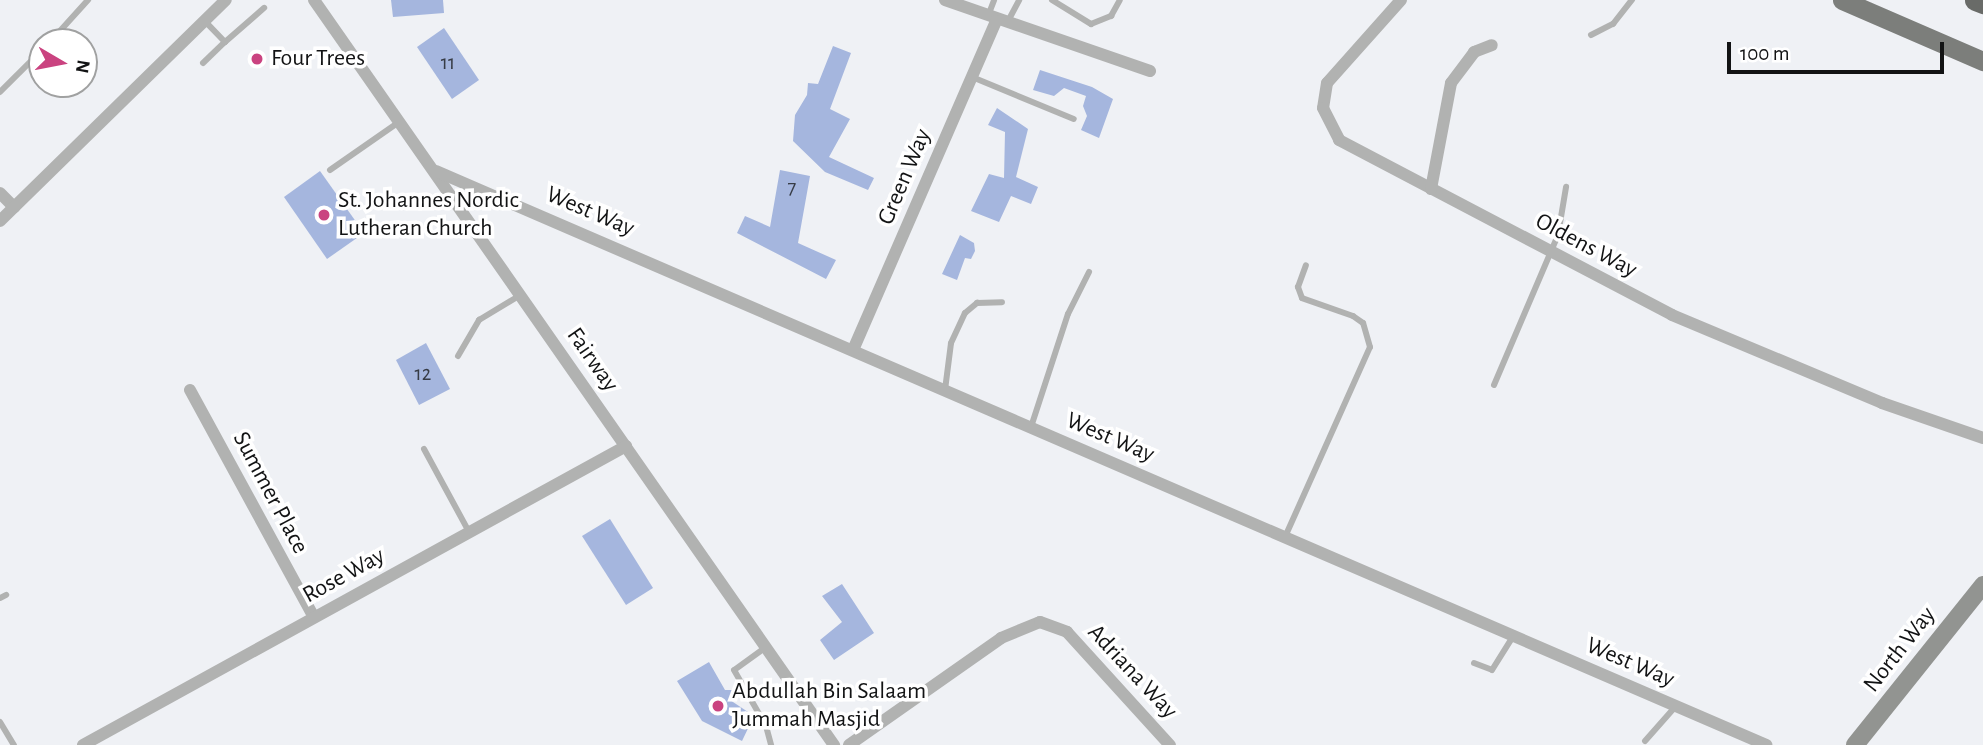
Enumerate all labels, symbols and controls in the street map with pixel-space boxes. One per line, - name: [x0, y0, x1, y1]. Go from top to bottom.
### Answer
- north arrow: [28, 28, 98, 98]
- scale bar: [1731, 28, 1948, 72]
- text: 100 m: [1740, 43, 1790, 64]
- place label: Four Trees: [271, 45, 365, 73]
- house number: 11: [441, 50, 455, 76]
- marker: Four Trees: [249, 51, 265, 67]
- text: N: [72, 58, 93, 75]
- street label: Green Way: [872, 125, 938, 229]
- house number: 7: [788, 175, 796, 201]
- street label: West Way: [542, 181, 638, 243]
- place label: St. Johannes Nordic Lutheran Church: [338, 187, 519, 243]
- marker: St. Johannes Nordic Lutheran Church: [316, 207, 332, 223]
- street label: Oldens Way: [1530, 207, 1642, 285]
- street label: Fairway: [560, 322, 624, 398]
- house number: 12: [415, 361, 431, 387]
- street label: West Way: [1062, 407, 1158, 469]
- street label: Summer Place: [226, 427, 314, 559]
- street label: Rose Way: [298, 542, 390, 610]
- street label: North Way: [1858, 602, 1942, 698]
- street label: Adriana Way: [1081, 619, 1183, 725]
- street label: West Way: [1582, 632, 1678, 694]
- place label: Abdullah Bin Salaam Jummah Masjid: [732, 678, 926, 734]
- marker: Abdullah Bin Salaam Jummah Masjid: [710, 698, 726, 714]

